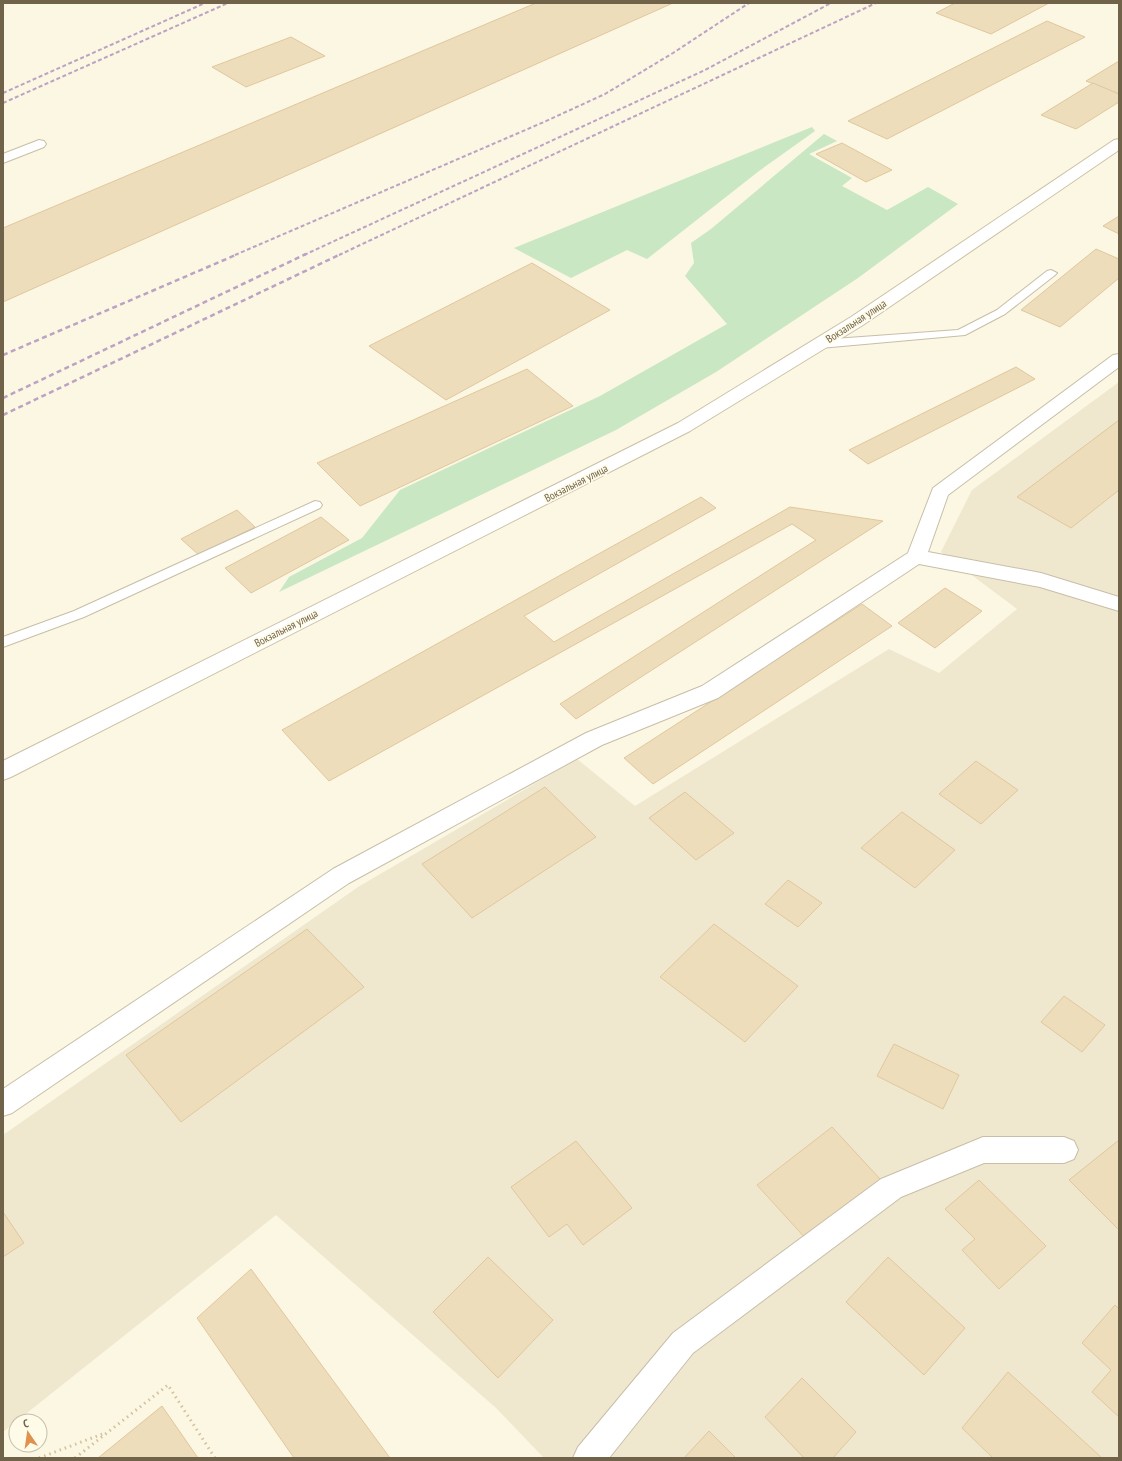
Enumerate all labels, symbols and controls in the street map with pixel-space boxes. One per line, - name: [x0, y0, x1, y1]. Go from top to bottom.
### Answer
- street label: Вокзальная улица: [823, 296, 889, 346]
- street label: Вокзальная улица: [542, 461, 610, 505]
- street label: Вокзальная улица: [252, 606, 320, 650]
- north arrow: [8, 1413, 48, 1453]
- text: С: [22, 1416, 30, 1431]

